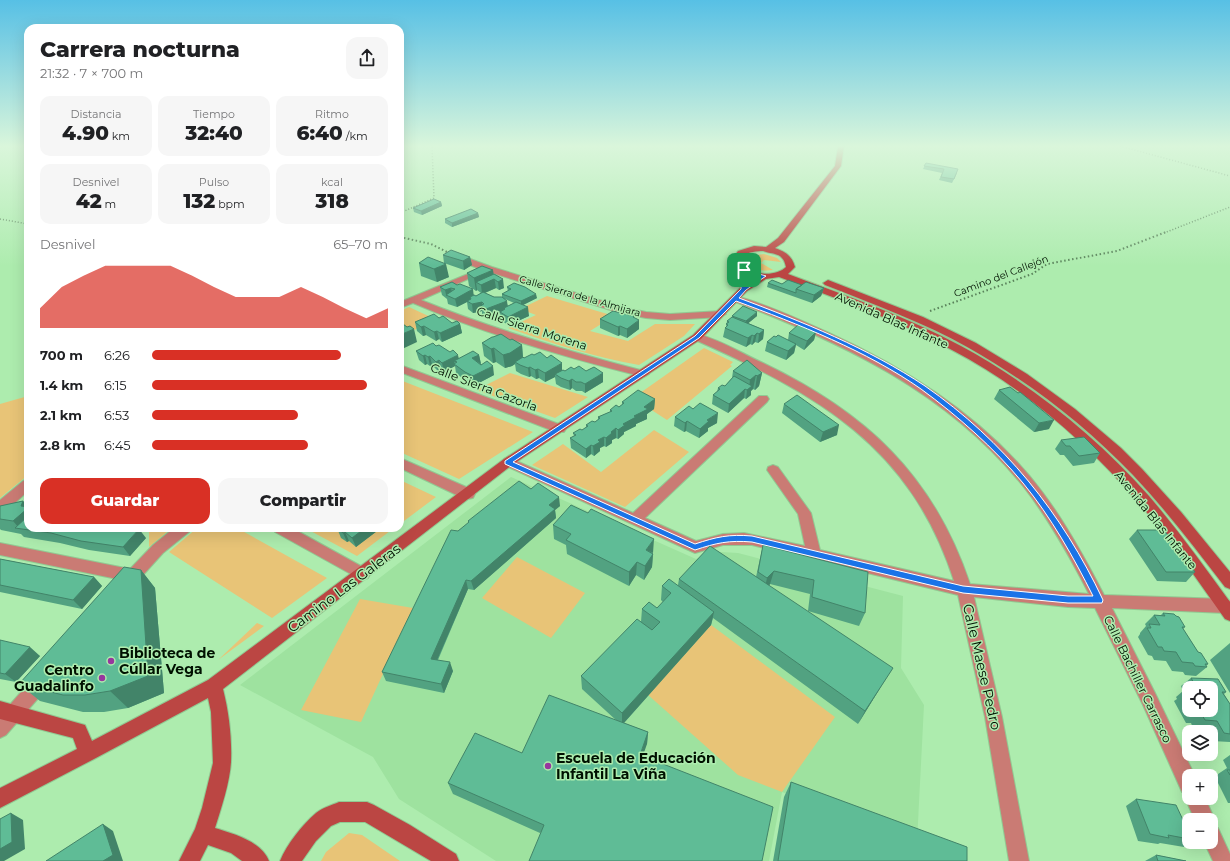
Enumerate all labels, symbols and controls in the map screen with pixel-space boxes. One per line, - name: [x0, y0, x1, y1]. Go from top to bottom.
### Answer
- text: Carrera nocturna: [40, 36, 240, 63]
- button: share: [346, 37, 388, 79]
- text: 21:32 · 7 × 700 m: [40, 65, 143, 81]
- text: Distancia: [70, 107, 122, 121]
- text: Tiempo: [193, 107, 235, 121]
- text: Ritmo: [315, 107, 349, 121]
- text: 4.90: [62, 121, 109, 145]
- text: 32:40: [185, 121, 243, 145]
- text: 6:40: [296, 121, 343, 145]
- text: km: [109, 129, 130, 143]
- text: /km: [343, 129, 368, 143]
- text: Desnivel: [73, 175, 119, 189]
- text: Pulso: [199, 175, 229, 189]
- text: kcal: [321, 175, 343, 189]
- text: 42: [76, 189, 102, 213]
- text: 132: [183, 189, 215, 213]
- text: 318: [315, 189, 349, 213]
- text: m: [102, 197, 116, 211]
- text: bpm: [215, 197, 245, 211]
- text: Desnivel: [40, 236, 95, 252]
- text: 65–70 m: [333, 236, 388, 252]
- street label: Camino del Callejón: [952, 252, 1050, 300]
- pin: [727, 253, 761, 287]
- icon: arrive: [733, 259, 755, 281]
- street label: Calle Sierra de la Almijara: [518, 272, 642, 320]
- street label: Avenida Blas Infante: [833, 288, 951, 352]
- street label: Calle Sierra Morena: [475, 303, 589, 353]
- text: 700 m: [40, 347, 83, 363]
- text: 6:26: [104, 347, 130, 363]
- street label: Calle Sierra Cazorla: [428, 360, 540, 414]
- text: 1.4 km: [40, 377, 83, 393]
- text: 6:15: [104, 377, 127, 393]
- text: 2.1 km: [40, 407, 82, 423]
- text: 6:53: [104, 407, 129, 423]
- text: 2.8 km: [40, 437, 86, 453]
- text: 6:45: [104, 437, 131, 453]
- street label: Avenida Blas Infante: [1112, 468, 1200, 572]
- button: Guardar: [40, 478, 210, 524]
- button: Compartir: [218, 478, 388, 524]
- street label: Camino Las Galeras: [284, 539, 404, 636]
- street label: Calle Maese Pedro: [959, 602, 1005, 732]
- street label: Calle Bachiller Carrasco: [1101, 613, 1175, 745]
- place label: Biblioteca de Cúllar Vega: [119, 644, 215, 678]
- marker: Biblioteca de Cúllar Vega: [106, 656, 116, 666]
- place label: Centro Guadalinfo: [14, 661, 94, 695]
- marker: Centro Guadalinfo: [97, 673, 107, 683]
- map controls: [1182, 681, 1218, 849]
- button: locate: [1182, 681, 1218, 717]
- button: layers: [1182, 725, 1218, 761]
- place label: Escuela de Educación Infantil La Viña: [556, 749, 716, 783]
- marker: Escuela de Educación Infantil La Viña: [543, 761, 553, 771]
- button: +: [1182, 769, 1218, 805]
- button: −: [1182, 813, 1218, 849]

